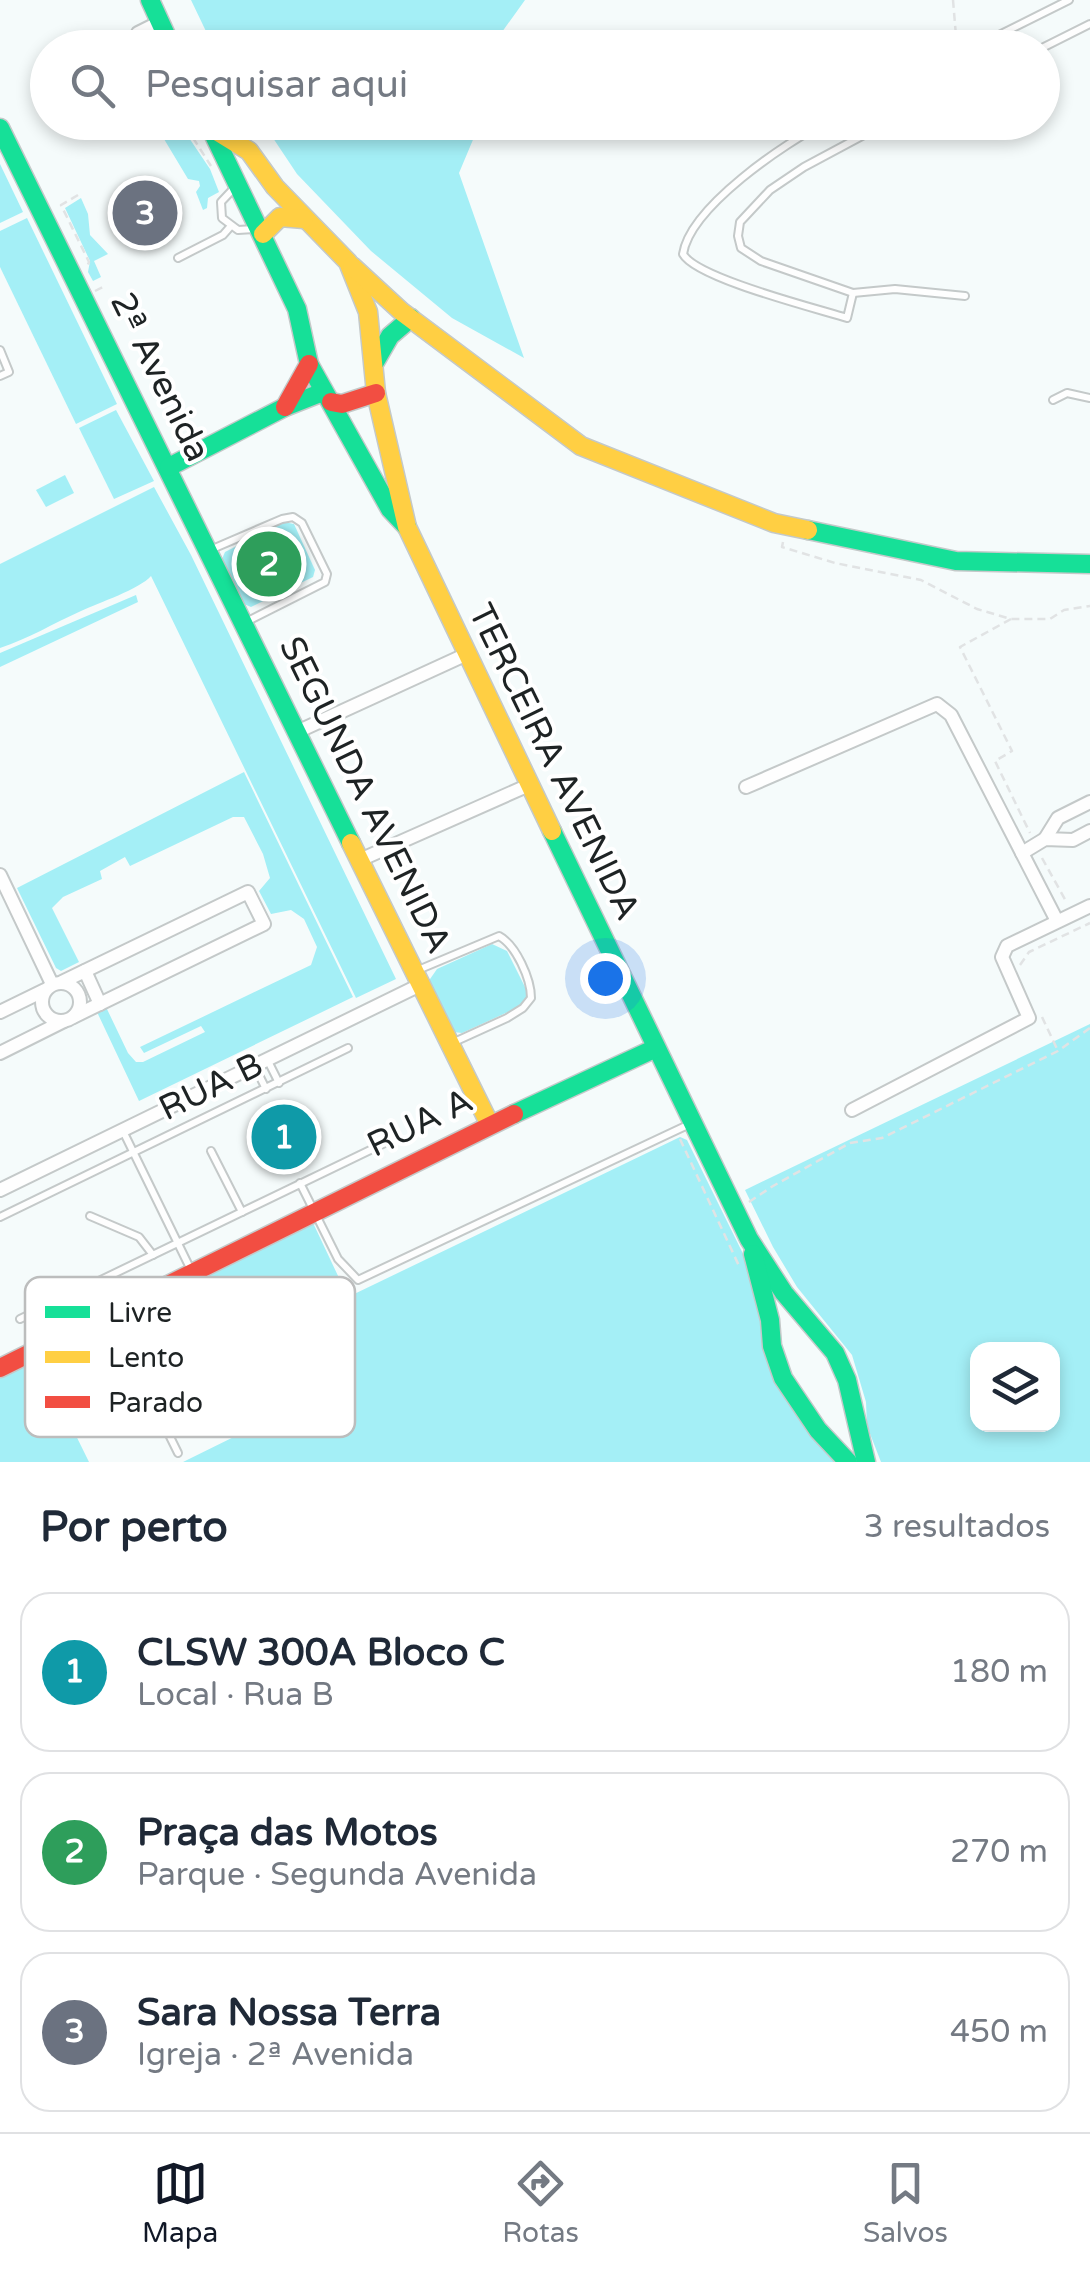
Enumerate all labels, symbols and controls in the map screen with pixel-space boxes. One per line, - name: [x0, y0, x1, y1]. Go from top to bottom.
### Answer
- search box: [30, 30, 1060, 140]
- icon: search: [65, 58, 120, 113]
- text: Pesquisar aqui: [145, 62, 408, 108]
- pin: 3: [112, 176, 178, 250]
- street label: 2ª Avenida: [101, 286, 219, 468]
- pin: 2: [236, 526, 302, 602]
- street label: TERCEIRA AVENIDA: [459, 597, 649, 927]
- street label: SEGUNDA AVENIDA: [270, 630, 460, 960]
- your location: [580, 953, 631, 1004]
- street label: RUA B: [152, 1044, 270, 1130]
- street label: RUA A: [360, 1080, 480, 1166]
- pin: 1: [252, 1100, 316, 1174]
- legend: [25, 1277, 355, 1437]
- text: Livre: [108, 1296, 172, 1330]
- text: Lento: [108, 1341, 184, 1375]
- map controls: [970, 1342, 1060, 1432]
- button: layers: [970, 1342, 1060, 1432]
- text: Parado: [108, 1386, 203, 1420]
- text: Por perto: [40, 1502, 228, 1553]
- text: 3 resultados: [864, 1508, 1050, 1546]
- text: CLSW 300A Bloco C: [137, 1630, 505, 1676]
- text: 1: [64, 1653, 85, 1691]
- text: 180 m: [950, 1653, 1048, 1691]
- text: Local · Rua B: [137, 1676, 334, 1714]
- text: Praça das Motos: [137, 1810, 438, 1856]
- text: 2: [64, 1833, 85, 1871]
- text: 270 m: [950, 1833, 1048, 1871]
- text: Parque · Segunda Avenida: [137, 1856, 537, 1894]
- text: Sara Nossa Terra: [137, 1990, 441, 2036]
- text: 3: [64, 2013, 85, 2051]
- text: 450 m: [950, 2013, 1048, 2051]
- text: Igreja · 2ª Avenida: [137, 2036, 414, 2074]
- tab: Mapa: [142, 2156, 218, 2250]
- tab: Rotas: [502, 2156, 579, 2250]
- tab: Salvos: [863, 2156, 948, 2250]

